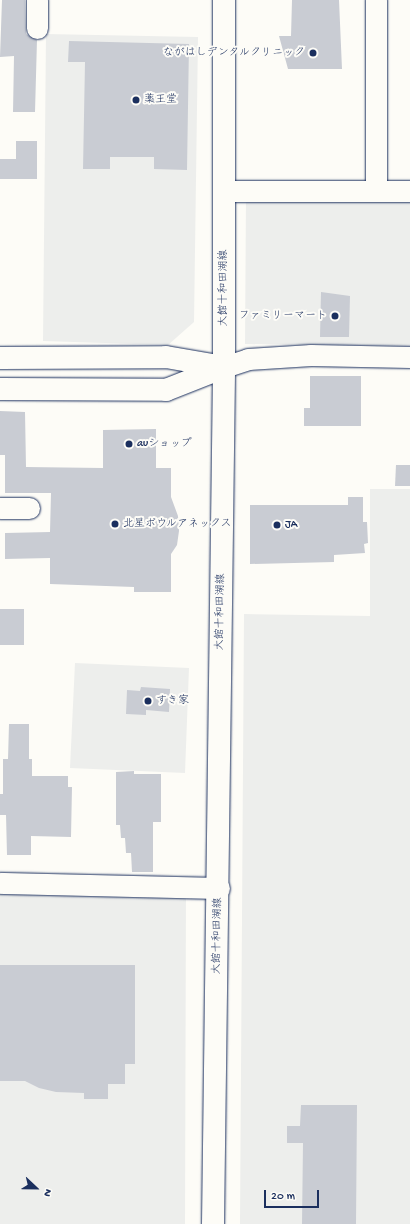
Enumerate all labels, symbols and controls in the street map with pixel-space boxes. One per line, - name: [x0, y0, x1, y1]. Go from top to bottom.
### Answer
- place label: ながはしデンタルクリニック: [162, 46, 305, 60]
- marker: ながはしデンタルクリニック: [308, 48, 318, 58]
- place label: 薬王堂: [144, 93, 177, 107]
- marker: 薬王堂: [131, 95, 141, 105]
- street label: 大館十和田湖線: [217, 250, 231, 326]
- place label: ファミリーマート: [239, 309, 327, 323]
- marker: ファミリーマート: [330, 311, 340, 321]
- place label: auショップ: [137, 437, 192, 451]
- marker: auショップ: [124, 439, 134, 449]
- place label: 北星ボウルアネックス: [123, 517, 233, 531]
- place label: JA: [285, 518, 297, 532]
- marker: 北星ボウルアネックス: [110, 519, 120, 529]
- marker: JA: [272, 520, 282, 530]
- street label: 大館十和田湖線: [214, 573, 228, 651]
- place label: すき家: [156, 694, 189, 708]
- marker: すき家: [143, 696, 153, 706]
- street label: 大館十和田湖線: [211, 897, 225, 975]
- north arrow: [16, 1168, 56, 1208]
- scale bar: [266, 1182, 321, 1208]
- text: N: [40, 1187, 54, 1198]
- text: 20 m: [271, 1190, 295, 1204]

